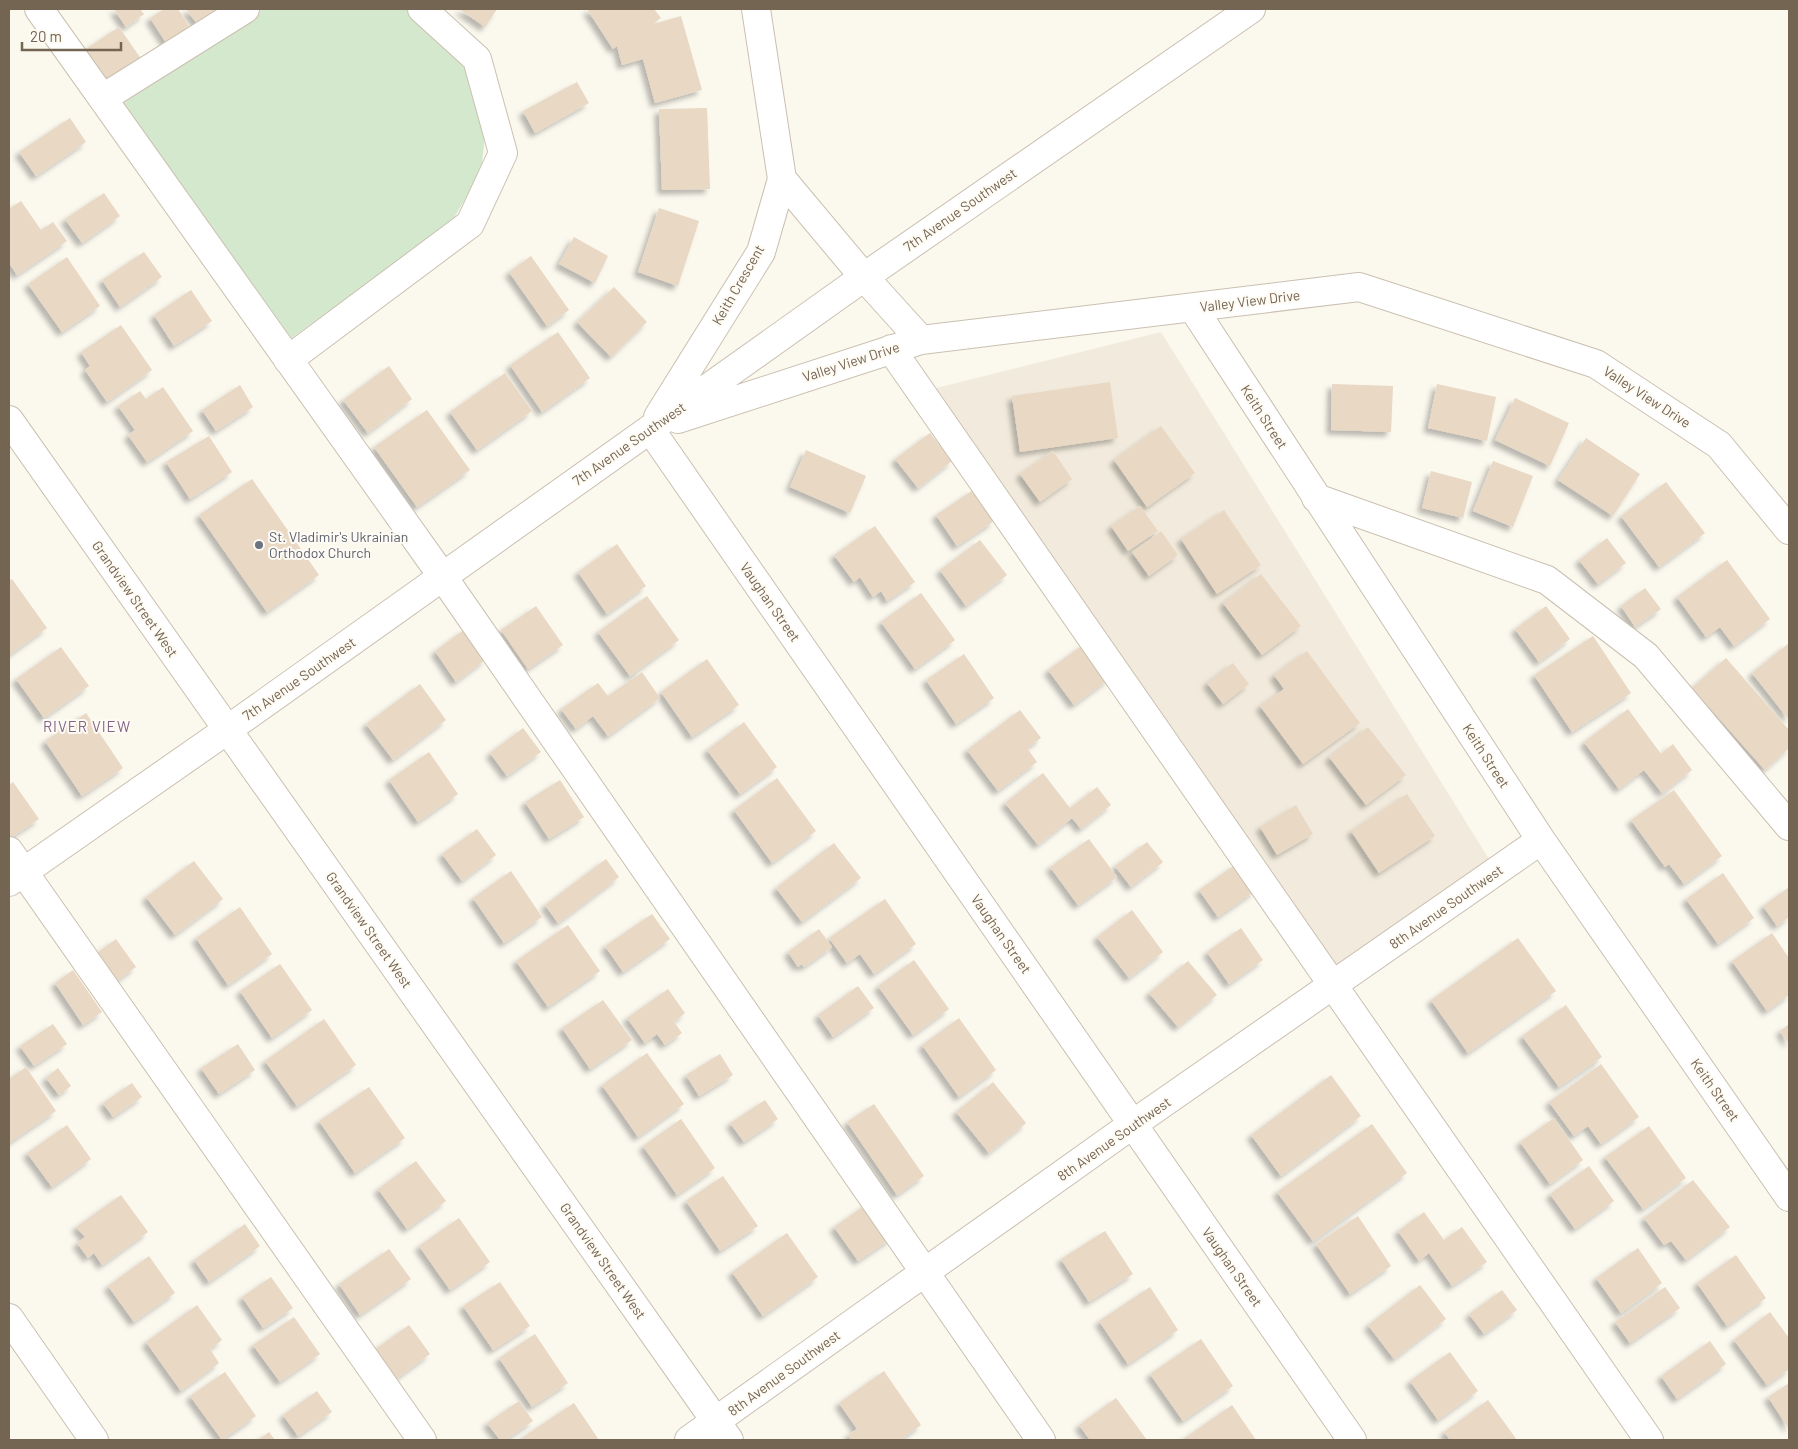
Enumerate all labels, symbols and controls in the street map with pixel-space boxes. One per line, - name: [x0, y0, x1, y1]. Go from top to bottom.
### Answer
- scale bar: [22, 20, 121, 52]
- text: 20 m: [30, 27, 62, 45]
- street label: 7th Avenue Southwest: [900, 164, 1020, 255]
- street label: Keith Crescent: [708, 242, 767, 328]
- street label: Valley View Drive: [1199, 286, 1301, 315]
- street label: Valley View Drive: [800, 338, 901, 385]
- street label: Valley View Drive: [1600, 362, 1694, 431]
- street label: Keith Street: [1237, 381, 1291, 452]
- street label: 7th Avenue Southwest: [569, 398, 689, 489]
- place label: St. Vladimir's Ukrainian Orthodox Church: [269, 528, 408, 561]
- street label: Grandview Street West: [89, 537, 182, 660]
- marker: St. Vladimir's Ukrainian Orthodox Church: [253, 539, 265, 551]
- street label: Vaughan Street: [737, 559, 804, 645]
- street label: 7th Avenue Southwest: [239, 633, 359, 724]
- district label: RIVER VIEW: [43, 717, 131, 735]
- street label: Keith Street: [1459, 720, 1513, 791]
- street label: 8th Avenue Southwest: [1386, 861, 1506, 952]
- street label: Grandview Street West: [323, 868, 416, 991]
- street label: Vaughan Street: [968, 891, 1035, 977]
- street label: Keith Street: [1687, 1055, 1743, 1125]
- street label: 8th Avenue Southwest: [1054, 1093, 1174, 1184]
- street label: Grandview Street West: [557, 1199, 650, 1322]
- street label: Vaughan Street: [1199, 1224, 1266, 1310]
- street label: 8th Avenue Southwest: [724, 1326, 843, 1419]

